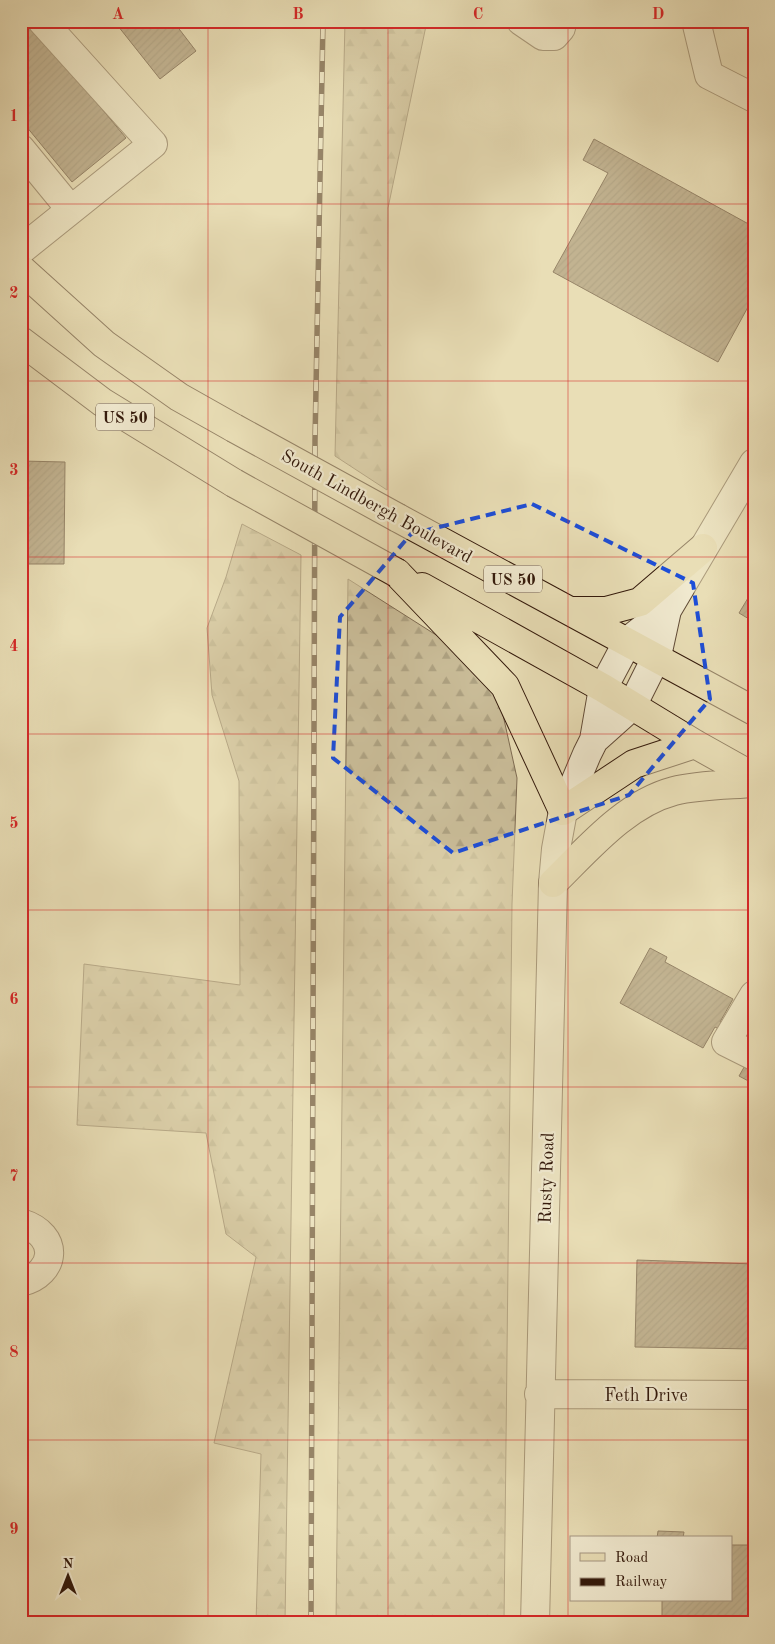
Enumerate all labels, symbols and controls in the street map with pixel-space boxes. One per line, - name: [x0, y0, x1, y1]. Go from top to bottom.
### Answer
- text: A: [112, 7, 124, 23]
- text: B: [292, 7, 304, 23]
- text: C: [473, 7, 483, 23]
- text: D: [652, 7, 664, 23]
- text: 1: [9, 109, 19, 125]
- text: 2: [9, 286, 19, 302]
- road number: US 50: [96, 404, 154, 431]
- street label: South Lindbergh Boulevard: [278, 447, 475, 567]
- text: 3: [9, 463, 19, 479]
- road number: US 50: [484, 566, 542, 592]
- text: 4: [9, 639, 19, 655]
- text: 5: [9, 816, 19, 832]
- text: 6: [9, 992, 19, 1008]
- street label: Rusty Road: [536, 1132, 558, 1224]
- text: 7: [9, 1169, 19, 1185]
- text: 8: [9, 1345, 19, 1361]
- street label: Feth Drive: [604, 1387, 688, 1405]
- text: 9: [9, 1522, 19, 1538]
- legend: [570, 1536, 732, 1602]
- text: Road: [615, 1551, 649, 1566]
- north arrow: [42, 1552, 92, 1602]
- text: N: [63, 1557, 74, 1571]
- text: Railway: [615, 1575, 668, 1590]

